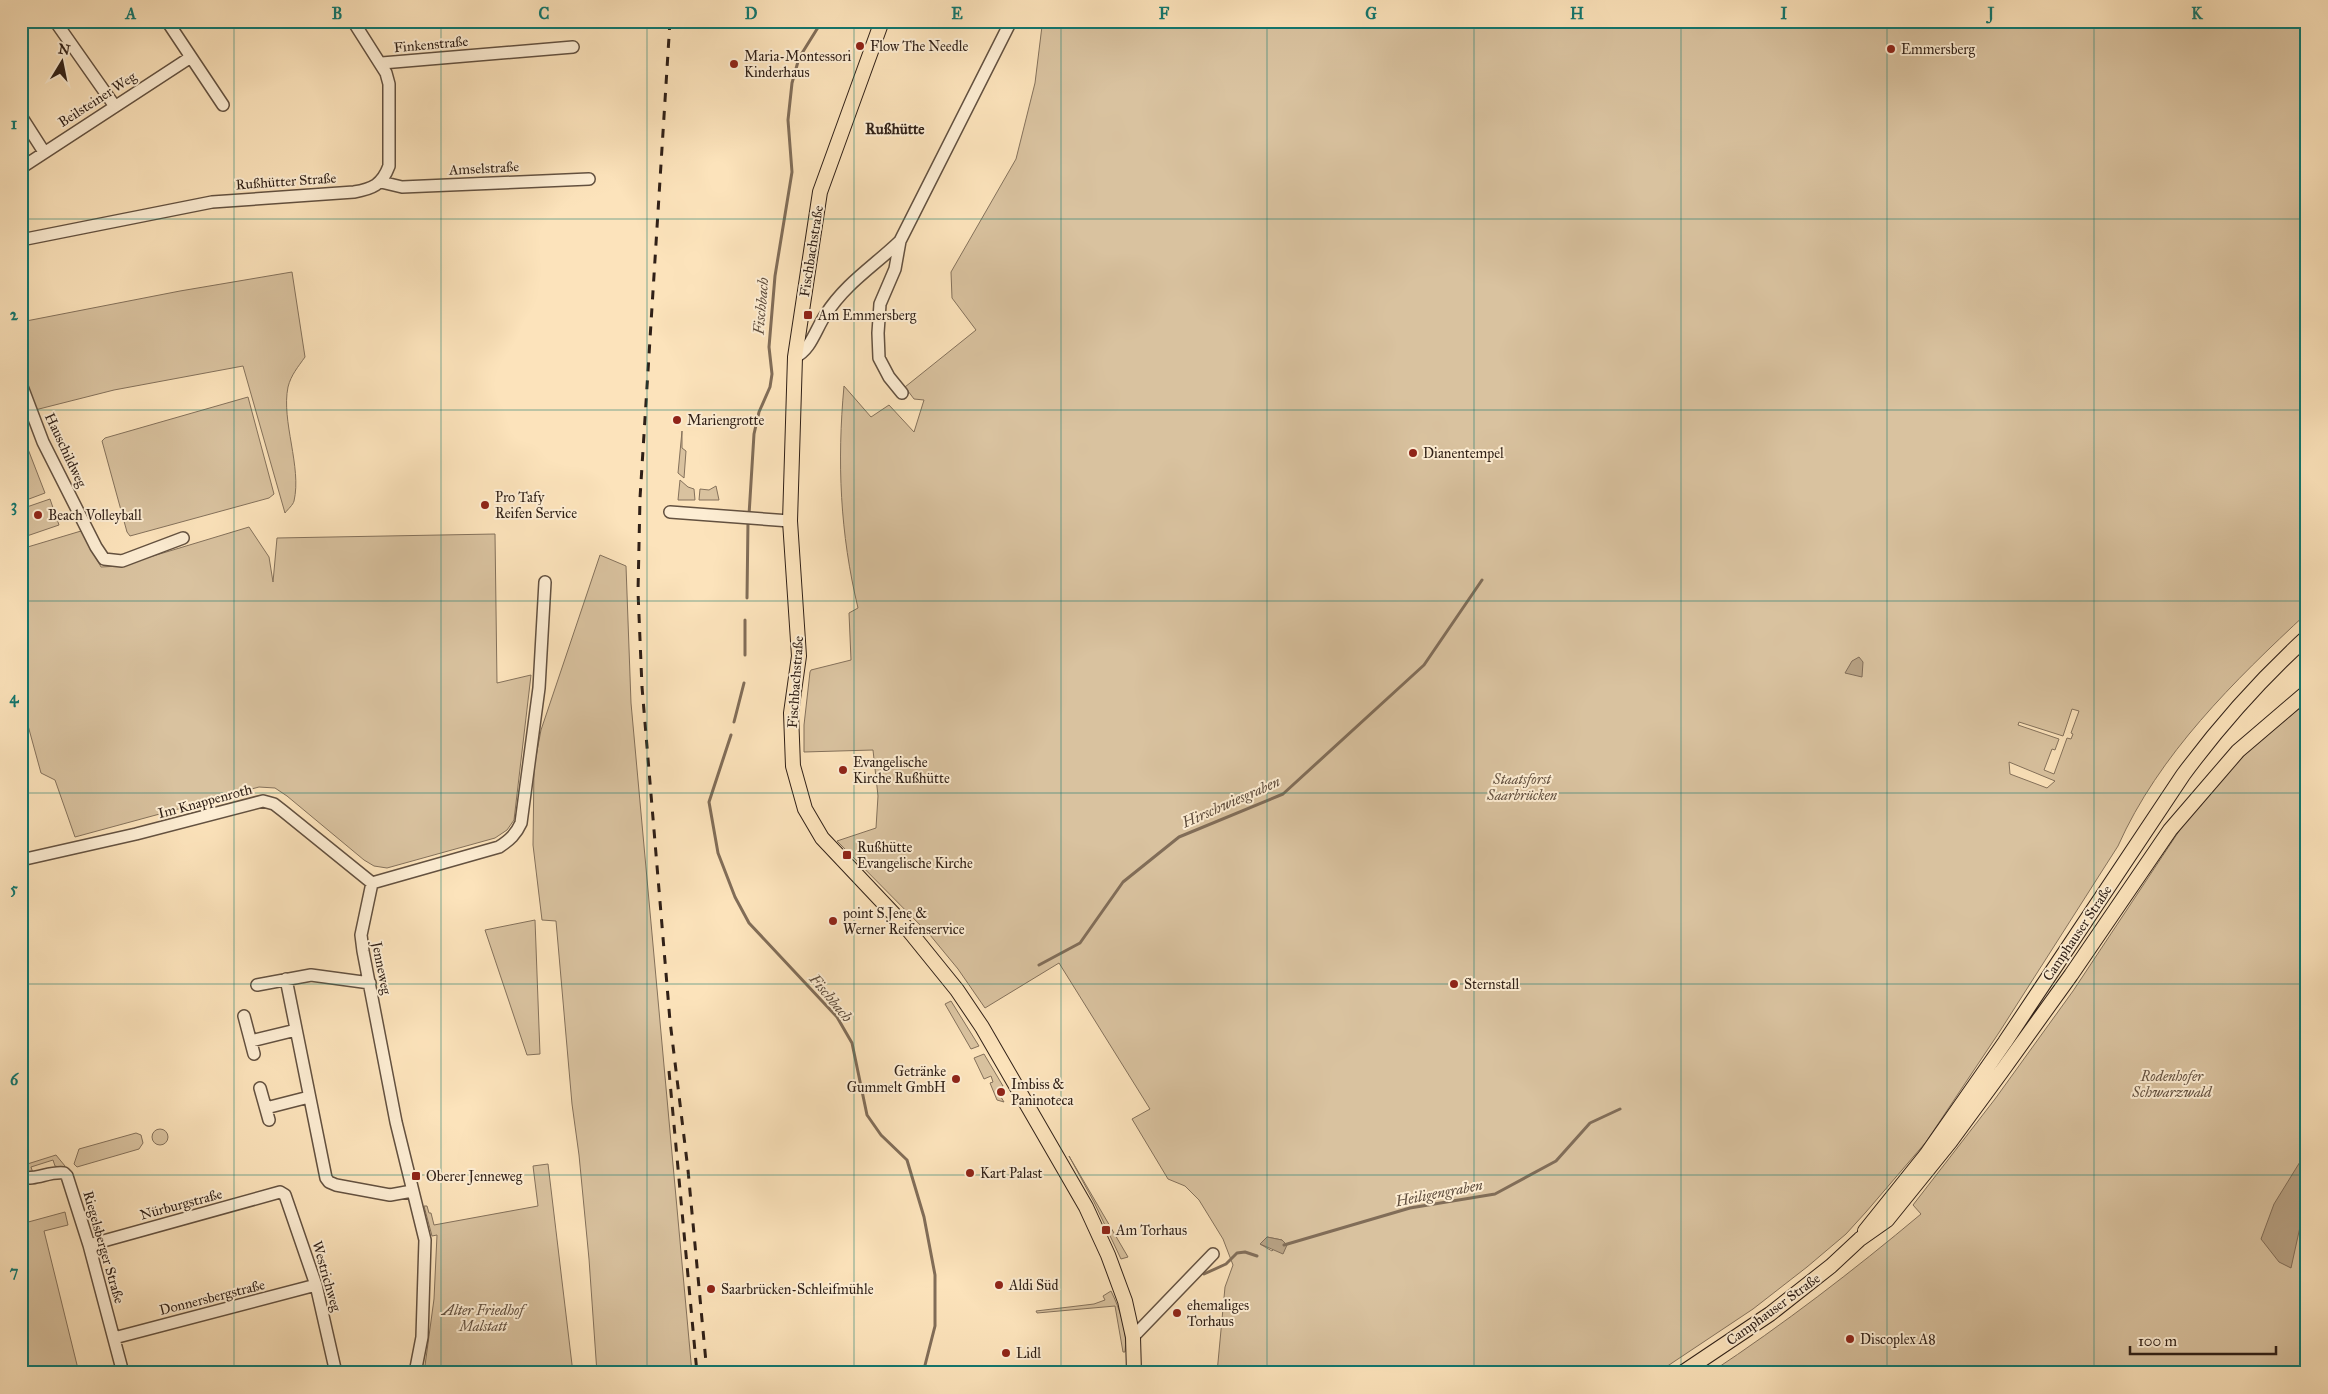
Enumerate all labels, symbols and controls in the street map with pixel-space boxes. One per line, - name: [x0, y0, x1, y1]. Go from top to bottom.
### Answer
- text: A: [125, 4, 137, 23]
- text: B: [332, 4, 342, 23]
- text: C: [539, 4, 550, 23]
- text: D: [745, 4, 758, 23]
- text: E: [951, 4, 963, 23]
- text: F: [1159, 4, 1170, 23]
- text: G: [1365, 4, 1377, 23]
- text: H: [1570, 4, 1584, 23]
- text: I: [1781, 4, 1788, 23]
- text: J: [1986, 4, 1995, 24]
- text: K: [2191, 4, 2203, 23]
- street label: Finkenstraße: [393, 33, 469, 56]
- north arrow: [38, 38, 88, 88]
- place label: Flow The Needle: [870, 38, 968, 55]
- text: N: [57, 40, 72, 59]
- marker: Flow The Needle: [854, 40, 866, 52]
- place label: Emmersberg: [1901, 41, 1976, 58]
- marker: Emmersberg: [1885, 43, 1897, 55]
- place label: Maria-Montessori Kinderhaus: [744, 48, 851, 81]
- marker: Maria-Montessori Kinderhaus: [728, 58, 740, 70]
- street label: Beilsteiner Weg: [55, 68, 140, 131]
- text: 1: [11, 114, 18, 133]
- district label: Rußhütte: [865, 120, 925, 138]
- street label: Amselstraße: [448, 158, 520, 179]
- street label: Rußhütter Straße: [235, 169, 337, 193]
- street label: Fischbachstraße: [796, 204, 827, 298]
- water label: Fischbach: [749, 276, 773, 336]
- text: 2: [10, 305, 19, 324]
- place label: Am Emmersberg: [817, 307, 917, 324]
- marker: Am Emmersberg: [802, 309, 814, 321]
- street label: Hauschildweg: [41, 410, 90, 491]
- place label: Mariengrotte: [687, 412, 765, 429]
- marker: Mariengrotte: [671, 414, 683, 426]
- place label: Dianentempel: [1423, 445, 1504, 462]
- marker: Dianentempel: [1407, 447, 1419, 459]
- place label: Pro Tafy Reifen Service: [495, 489, 577, 522]
- text: 3: [11, 496, 17, 516]
- marker: Pro Tafy Reifen Service: [479, 499, 491, 511]
- place label: Beach Volleyball: [48, 507, 142, 524]
- marker: Beach Volleyball: [32, 509, 44, 521]
- street label: Fischbachstraße: [784, 635, 807, 729]
- text: 4: [10, 688, 20, 708]
- place label: Evangelische Kirche Rußhütte: [853, 754, 950, 787]
- marker: Evangelische Kirche Rußhütte: [837, 764, 849, 776]
- park label: Staatsforst Saarbrücken: [1486, 771, 1558, 804]
- water label: Hirschwiesgraben: [1178, 772, 1283, 832]
- street label: Im Knappenroth: [156, 781, 254, 822]
- place label: Rußhütte Evangelische Kirche: [857, 839, 973, 872]
- marker: Rußhütte Evangelische Kirche: [841, 849, 853, 861]
- text: 5: [10, 879, 18, 898]
- street label: Camphauser Straße: [2039, 882, 2116, 984]
- place label: point S Jene & Werner Reifenservice: [842, 905, 965, 938]
- marker: point S Jene & Werner Reifenservice: [827, 915, 839, 927]
- street label: Jenneweg: [367, 938, 395, 997]
- water label: Fischbach: [805, 970, 857, 1026]
- place label: Sternstall: [1464, 976, 1519, 993]
- marker: Sternstall: [1448, 978, 1460, 990]
- place label: Getränke Gummelt GmbH: [847, 1063, 946, 1096]
- park label: Rodenhofer Schwarzwald: [2131, 1068, 2213, 1101]
- text: 6: [10, 1070, 19, 1089]
- marker: Getränke Gummelt GmbH: [950, 1073, 962, 1085]
- place label: Imbiss & Paninoteca: [1011, 1076, 1074, 1109]
- marker: Imbiss & Paninoteca: [995, 1086, 1007, 1098]
- place label: Kart Palast: [980, 1165, 1043, 1182]
- marker: Kart Palast: [964, 1167, 976, 1179]
- place label: Oberer Jenneweg: [426, 1168, 523, 1186]
- marker: Oberer Jenneweg: [410, 1170, 422, 1182]
- water label: Heiligengraben: [1393, 1176, 1484, 1210]
- street label: Nürburgstraße: [138, 1185, 224, 1224]
- street label: Riegelsberger Straße: [79, 1189, 128, 1306]
- place label: Am Torhaus: [1115, 1222, 1187, 1239]
- marker: Am Torhaus: [1100, 1224, 1112, 1236]
- street label: Westrichweg: [308, 1239, 345, 1314]
- text: 7: [10, 1262, 19, 1281]
- street label: Camphauser Straße: [1723, 1270, 1824, 1349]
- street label: Donnersbergstraße: [158, 1276, 267, 1319]
- place label: Aldi Süd: [1008, 1277, 1059, 1294]
- marker: Aldi Süd: [993, 1279, 1005, 1291]
- place label: Saarbrücken-Schleifmühle: [721, 1281, 874, 1298]
- marker: Saarbrücken-Schleifmühle: [705, 1283, 717, 1295]
- place label: ehemaliges Torhaus: [1187, 1297, 1249, 1330]
- park label: Alter Friedhof Malstatt: [440, 1302, 528, 1335]
- marker: ehemaliges Torhaus: [1171, 1307, 1183, 1319]
- scale bar: [2130, 1324, 2277, 1356]
- place label: Discoplex A8: [1860, 1331, 1936, 1348]
- text: 100 m: [2138, 1332, 2178, 1350]
- marker: Discoplex A8: [1844, 1333, 1856, 1345]
- place label: Lidl: [1016, 1345, 1041, 1362]
- marker: Lidl: [1000, 1347, 1012, 1359]

